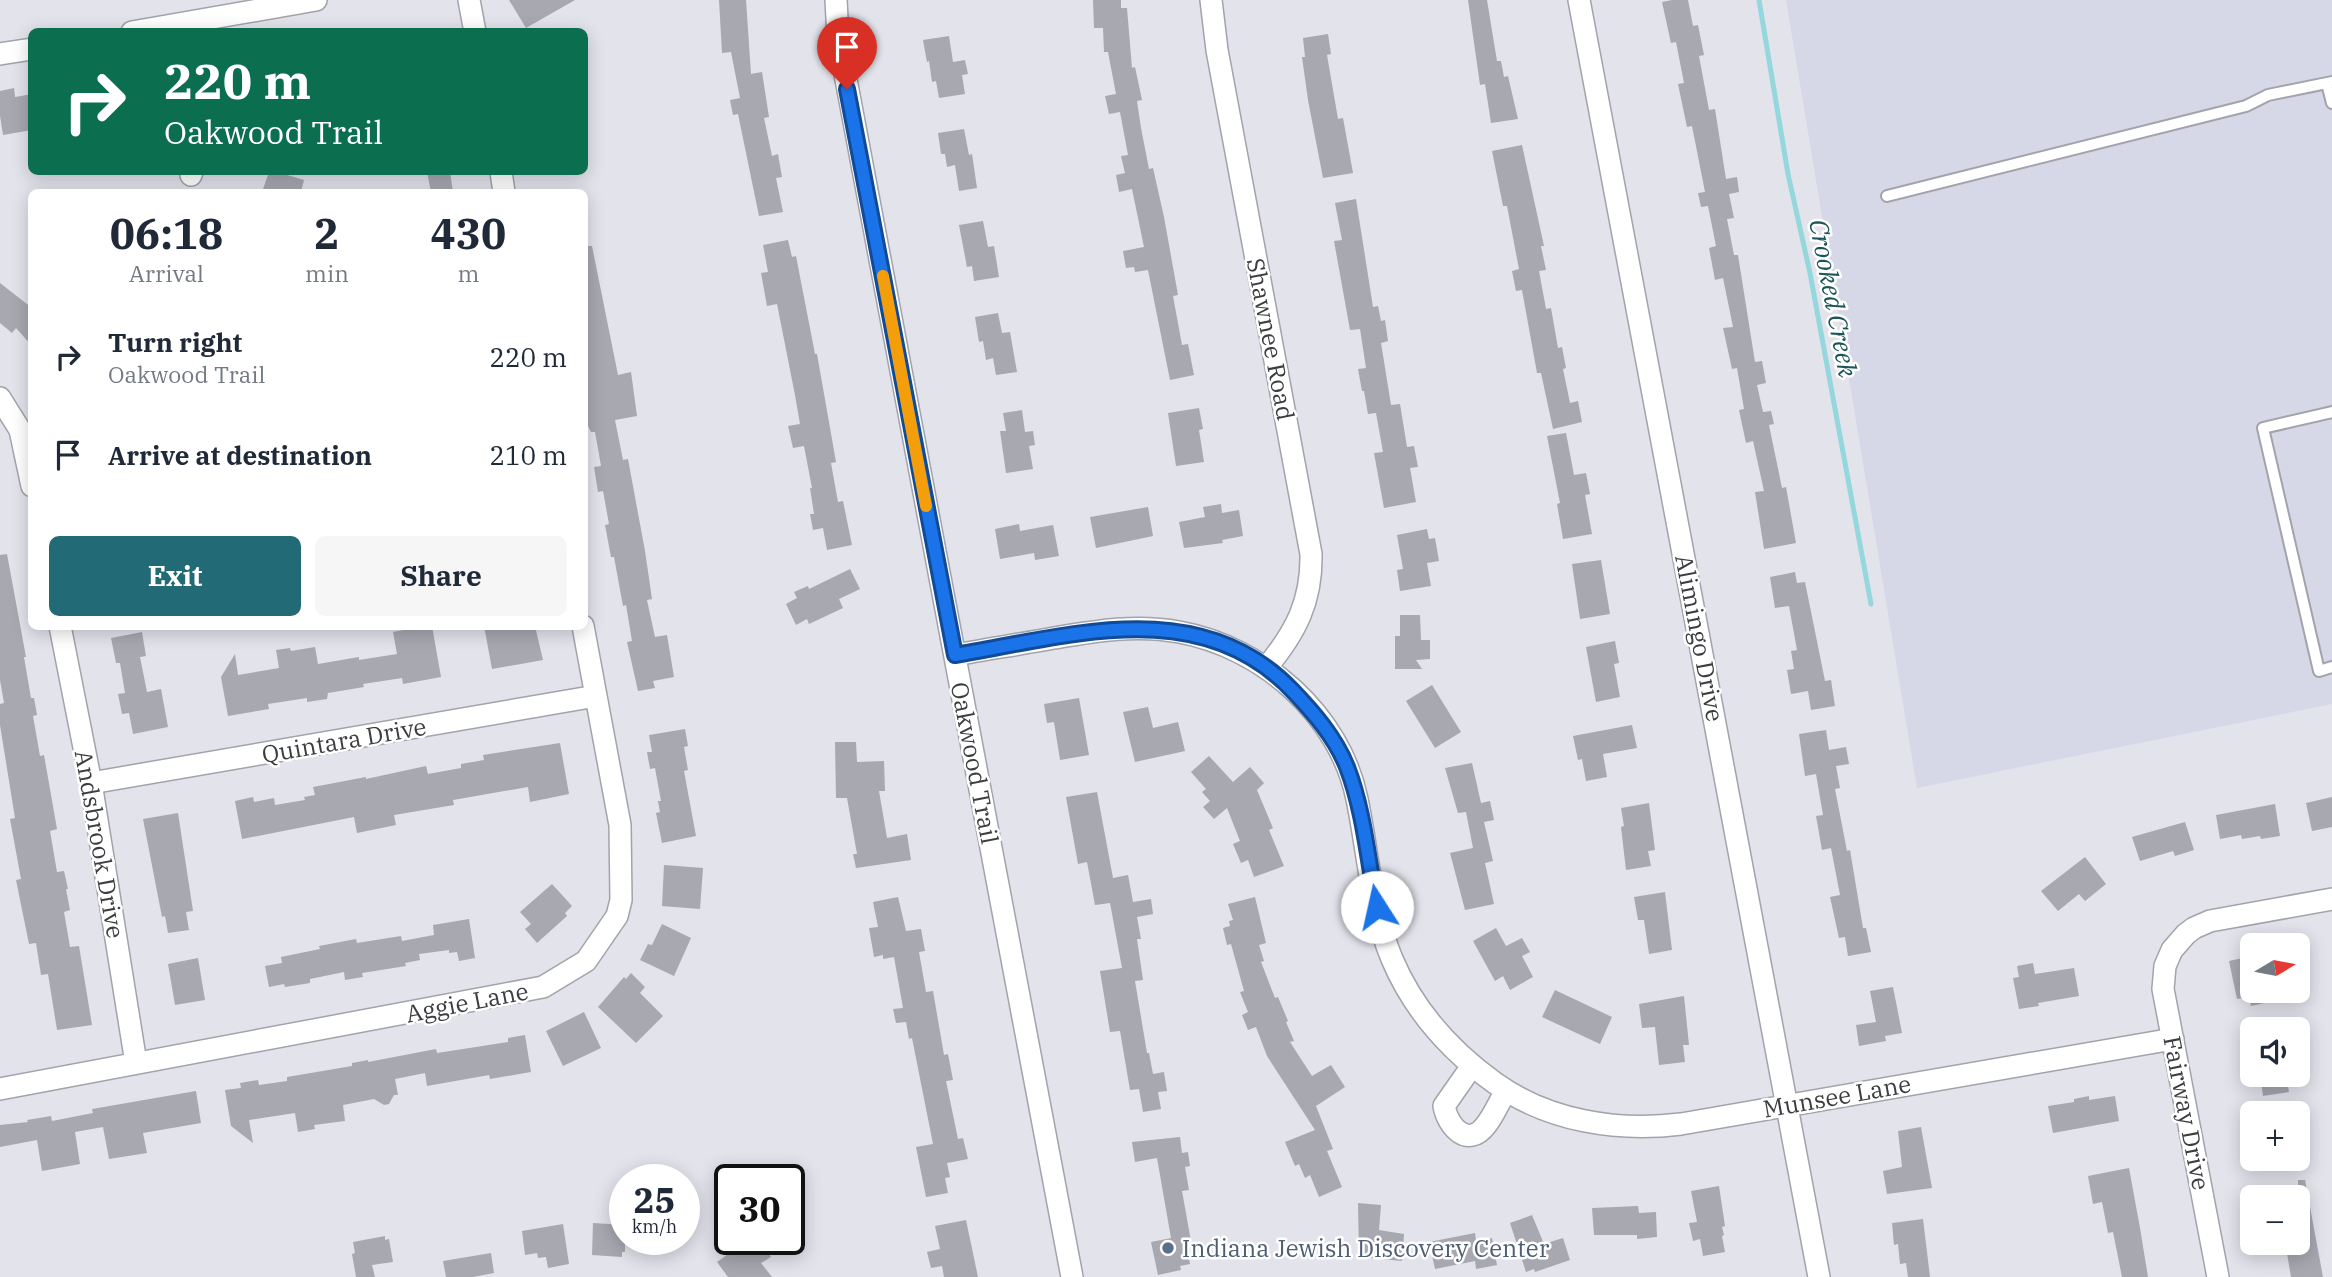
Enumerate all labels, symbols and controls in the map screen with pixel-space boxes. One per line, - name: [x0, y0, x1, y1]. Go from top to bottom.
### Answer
- pin: [817, 17, 877, 89]
- icon: arrive: [828, 28, 866, 66]
- text: 220 m: [164, 49, 311, 112]
- icon: right: [49, 56, 140, 147]
- text: Oakwood Trail: [164, 111, 383, 153]
- text: 06:18: [110, 206, 223, 261]
- text: 2: [314, 206, 340, 261]
- text: 430: [431, 206, 506, 261]
- water label: Crooked Creek: [1802, 216, 1866, 380]
- street label: Shawnee Road: [1240, 255, 1302, 423]
- text: Arrival: [129, 258, 204, 288]
- text: min: [305, 258, 349, 288]
- text: m: [457, 258, 479, 288]
- text: Turn right: [108, 325, 242, 359]
- icon: right: [49, 338, 87, 376]
- text: 220 m: [489, 340, 567, 374]
- text: Oakwood Trail: [108, 359, 265, 389]
- icon: arrive: [49, 436, 87, 474]
- text: Arrive at destination: [108, 438, 372, 472]
- text: 210 m: [489, 438, 567, 472]
- button: Exit: [49, 536, 301, 616]
- button: Share: [315, 536, 567, 616]
- street label: Alimingo Drive: [1668, 552, 1732, 724]
- street label: Oakwood Trail: [944, 679, 1006, 847]
- street label: Quintara Drive: [259, 710, 429, 770]
- street label: Andsbrook Drive: [68, 747, 132, 941]
- position arrow: [1340, 870, 1414, 944]
- north arrow: [2240, 933, 2310, 1003]
- map controls: [2240, 933, 2310, 1255]
- street label: Aggie Lane: [403, 974, 531, 1030]
- button: sound: [2240, 1017, 2310, 1087]
- street label: Fairway Drive: [2156, 1033, 2218, 1193]
- street label: Munsee Lane: [1761, 1067, 1913, 1125]
- button: +: [2240, 1101, 2310, 1171]
- speed limit sign: 30: [714, 1164, 805, 1255]
- text: 25: [633, 1177, 676, 1223]
- button: −: [2240, 1185, 2310, 1255]
- text: km/h: [632, 1215, 677, 1238]
- place label: Indiana Jewish Discovery Center: [1182, 1232, 1550, 1264]
- marker: Indiana Jewish Discovery Center: [1160, 1240, 1176, 1256]

